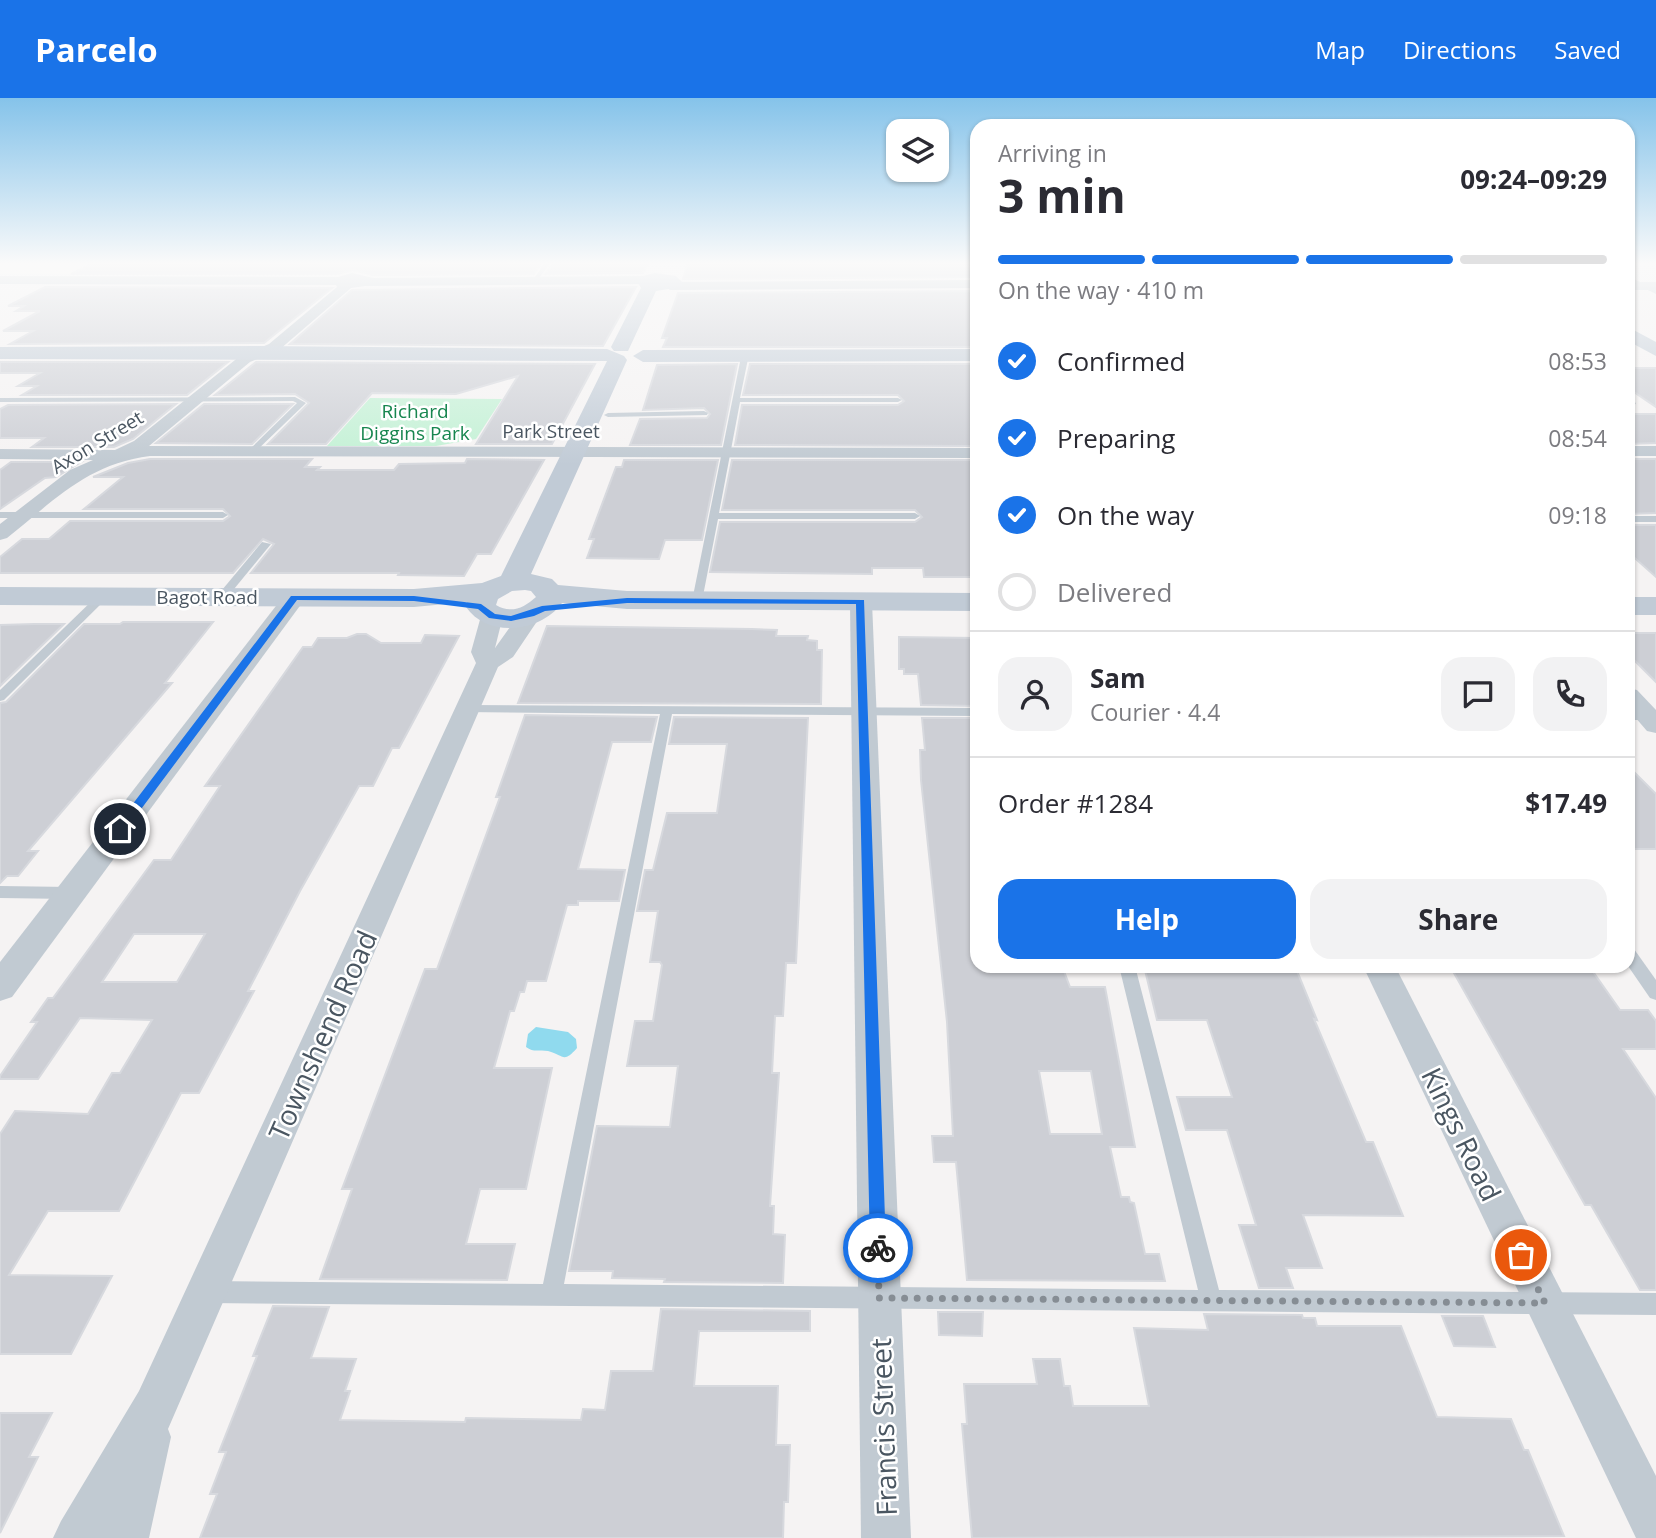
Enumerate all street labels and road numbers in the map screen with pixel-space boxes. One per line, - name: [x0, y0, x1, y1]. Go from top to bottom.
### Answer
- street label: Axon Street: [46, 404, 148, 480]
- street label: Park Street: [502, 418, 600, 444]
- street label: Bagot Road: [156, 584, 258, 610]
- street label: Townshend Road: [259, 924, 385, 1146]
- street label: Kings Road: [1413, 1061, 1511, 1207]
- street label: Francis Street: [861, 1337, 905, 1517]

